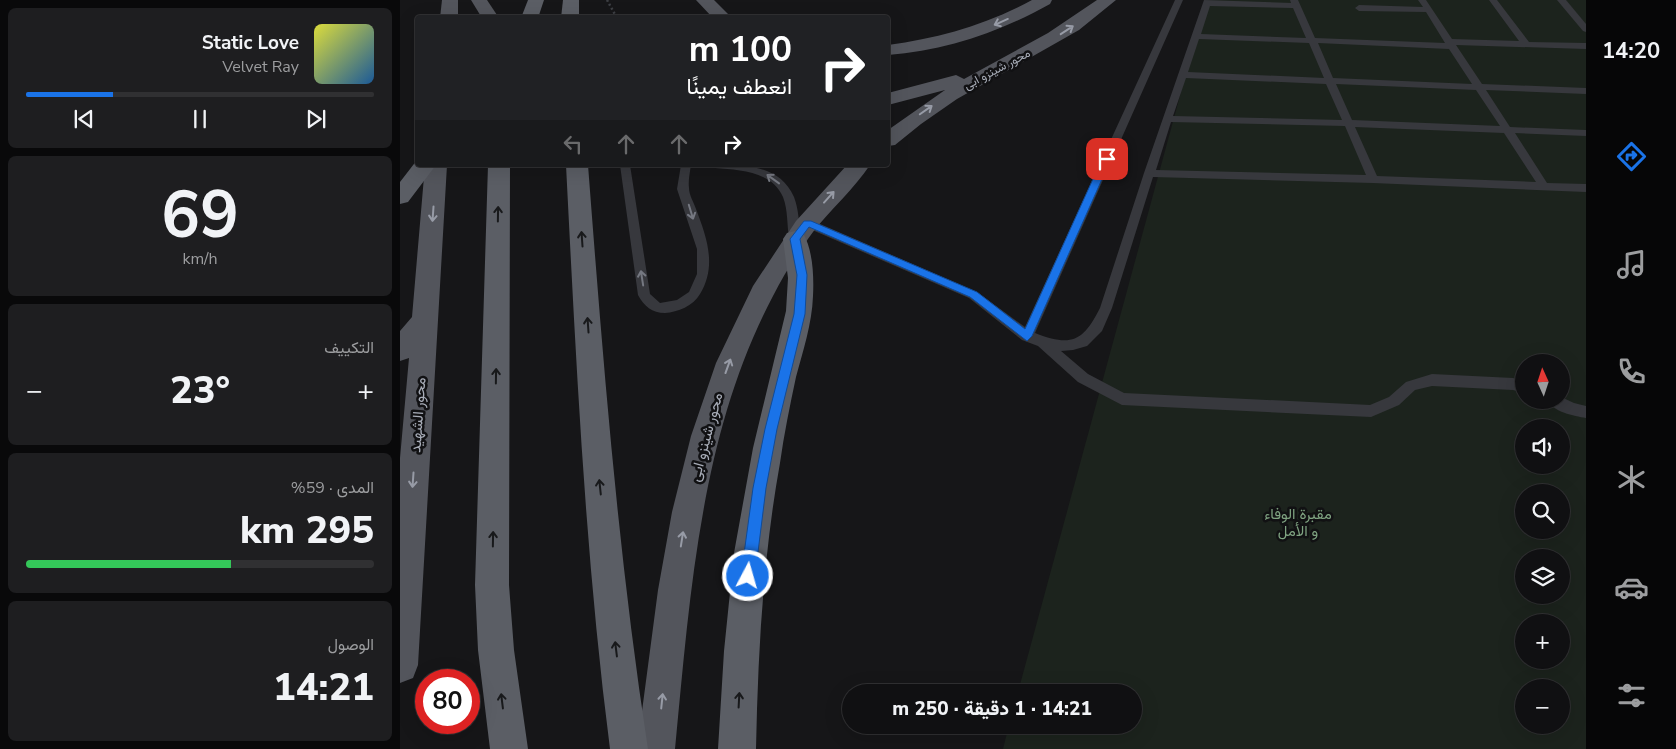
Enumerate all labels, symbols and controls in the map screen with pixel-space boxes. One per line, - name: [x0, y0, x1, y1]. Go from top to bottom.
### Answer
- one-way arrow: [994, 18, 1009, 28]
- one-way arrow: [1060, 24, 1074, 34]
- text: 100 m: [689, 26, 792, 73]
- text: Static Love: [202, 30, 299, 56]
- icon: right: [810, 35, 875, 100]
- text: 14:20: [1602, 36, 1660, 66]
- street label: محور شينزو ابى: [961, 45, 1033, 93]
- text: Velvet Ray: [222, 56, 299, 78]
- text: انعطف يمينًا: [686, 72, 792, 102]
- icon: previous: [70, 105, 98, 133]
- icon: pause: [186, 105, 214, 133]
- icon: next: [302, 105, 330, 133]
- one-way arrow: [919, 105, 933, 115]
- icon: left: [559, 130, 587, 158]
- icon: ahead: [612, 130, 640, 158]
- icon: ahead: [665, 130, 693, 158]
- icon: right: [718, 130, 746, 158]
- pin: [1086, 138, 1128, 180]
- icon: directions: [1614, 139, 1649, 174]
- icon: arrive: [1093, 145, 1121, 173]
- text: 69: [161, 171, 239, 260]
- one-way arrow: [767, 174, 780, 185]
- one-way arrow: [823, 191, 835, 204]
- one-way arrow: [686, 204, 696, 220]
- one-way arrow: [428, 205, 437, 221]
- one-way arrow: [493, 206, 503, 222]
- one-way arrow: [577, 232, 586, 248]
- icon: music: [1614, 247, 1649, 282]
- text: km/h: [182, 248, 218, 270]
- one-way arrow: [636, 270, 646, 286]
- one-way arrow: [583, 317, 592, 333]
- text: التكييف: [324, 337, 374, 359]
- north arrow: [1515, 354, 1570, 409]
- map controls: [1515, 354, 1570, 734]
- icon: phone: [1614, 354, 1649, 389]
- one-way arrow: [724, 358, 733, 374]
- text: 23°: [170, 365, 230, 416]
- one-way arrow: [491, 369, 501, 385]
- text: −: [26, 372, 43, 410]
- text: +: [357, 372, 374, 410]
- street label: محور الشهيد: [405, 377, 431, 453]
- street label: محور شينزو ابى: [685, 390, 727, 484]
- button: sound: [1515, 419, 1570, 474]
- icon: climate: [1614, 462, 1649, 497]
- one-way arrow: [408, 472, 418, 488]
- text: المدى · 59%: [291, 477, 374, 499]
- one-way arrow: [595, 479, 604, 495]
- button: search: [1515, 484, 1570, 539]
- park label: مقبرة الوفاء و الأمل: [1264, 504, 1332, 541]
- text: 295 km: [240, 505, 374, 556]
- one-way arrow: [488, 531, 498, 548]
- one-way arrow: [677, 532, 687, 548]
- position arrow: [721, 549, 773, 601]
- button: layers: [1515, 549, 1570, 604]
- icon: car: [1614, 570, 1649, 605]
- button: +: [1515, 614, 1570, 669]
- text: الوصول: [328, 634, 374, 656]
- one-way arrow: [611, 641, 621, 657]
- text: 14:21: [273, 662, 374, 713]
- speed limit sign: 80: [415, 669, 480, 734]
- icon: filters: [1614, 678, 1649, 713]
- button: −: [1515, 679, 1570, 734]
- one-way arrow: [497, 693, 507, 709]
- one-way arrow: [657, 693, 667, 709]
- one-way arrow: [735, 693, 744, 709]
- text: 14:21 · 1 دقيقة · 250 m: [892, 696, 1092, 722]

